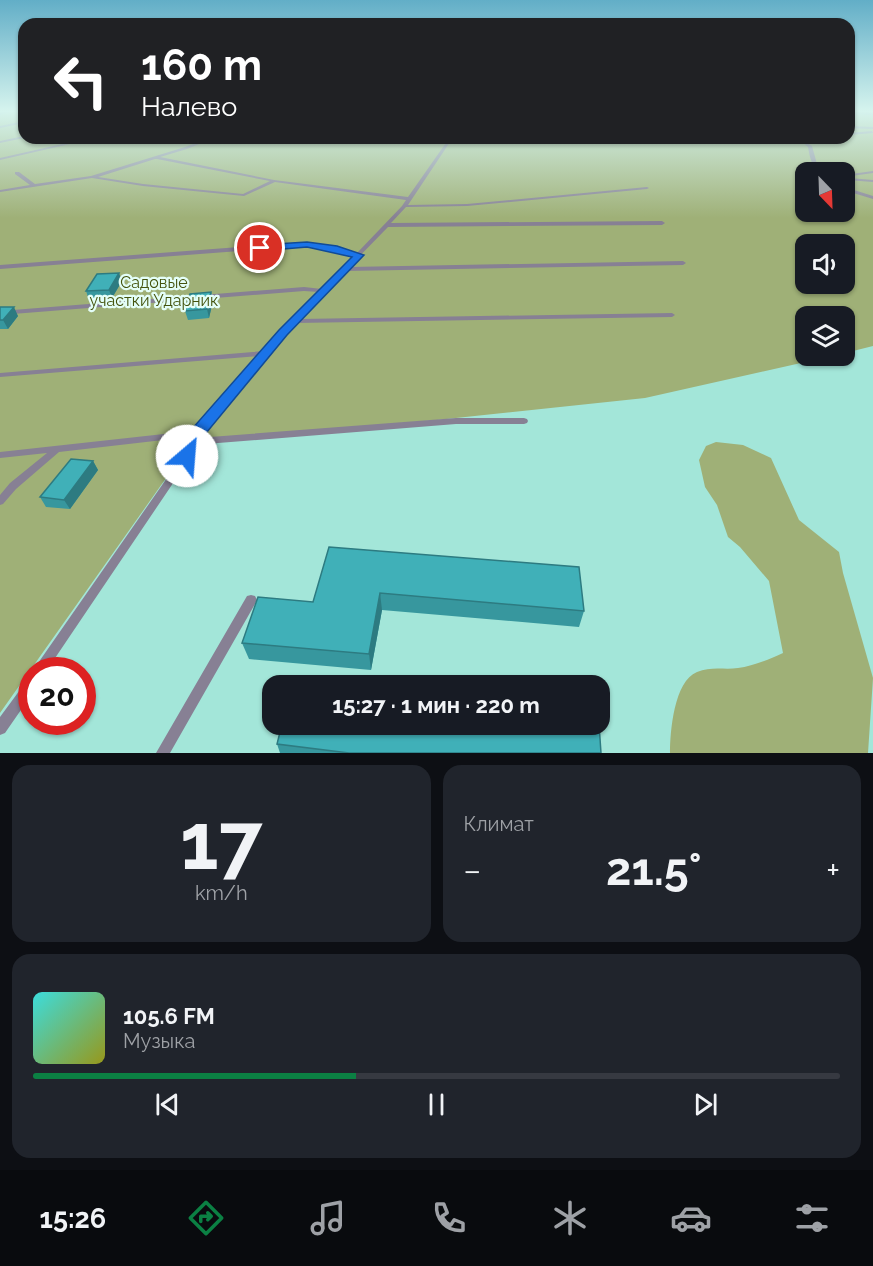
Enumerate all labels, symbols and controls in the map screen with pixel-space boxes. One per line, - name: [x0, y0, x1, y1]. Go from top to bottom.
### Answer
- text: 160 m: [141, 41, 262, 90]
- icon: left: [42, 42, 120, 120]
- text: Налево: [141, 91, 237, 122]
- north arrow: [795, 162, 855, 222]
- map controls: [795, 162, 855, 366]
- pin: [234, 222, 285, 273]
- icon: arrive: [243, 231, 276, 264]
- button: sound: [795, 234, 855, 294]
- park label: Садовые участки Ударник: [90, 273, 218, 310]
- button: layers: [795, 306, 855, 366]
- position arrow: [155, 424, 219, 488]
- speed limit sign: 20: [18, 657, 96, 735]
- text: 15:27 · 1 мин · 220 m: [332, 692, 540, 718]
- text: 17: [180, 796, 262, 887]
- text: Климат: [464, 812, 534, 836]
- text: 21.5°: [606, 843, 702, 896]
- text: −: [464, 851, 481, 890]
- text: +: [826, 851, 840, 890]
- text: km/h: [195, 881, 248, 905]
- text: 105.6 FM: [123, 1003, 215, 1029]
- text: Музыка: [123, 1029, 195, 1053]
- icon: previous: [151, 1088, 184, 1121]
- icon: pause: [420, 1088, 453, 1121]
- icon: next: [689, 1088, 722, 1121]
- icon: directions: [185, 1197, 227, 1239]
- icon: music: [307, 1197, 349, 1239]
- icon: phone: [428, 1197, 470, 1239]
- icon: climate: [549, 1197, 591, 1239]
- icon: car: [670, 1197, 712, 1239]
- icon: filters: [791, 1197, 833, 1239]
- text: 15:26: [40, 1203, 106, 1234]

